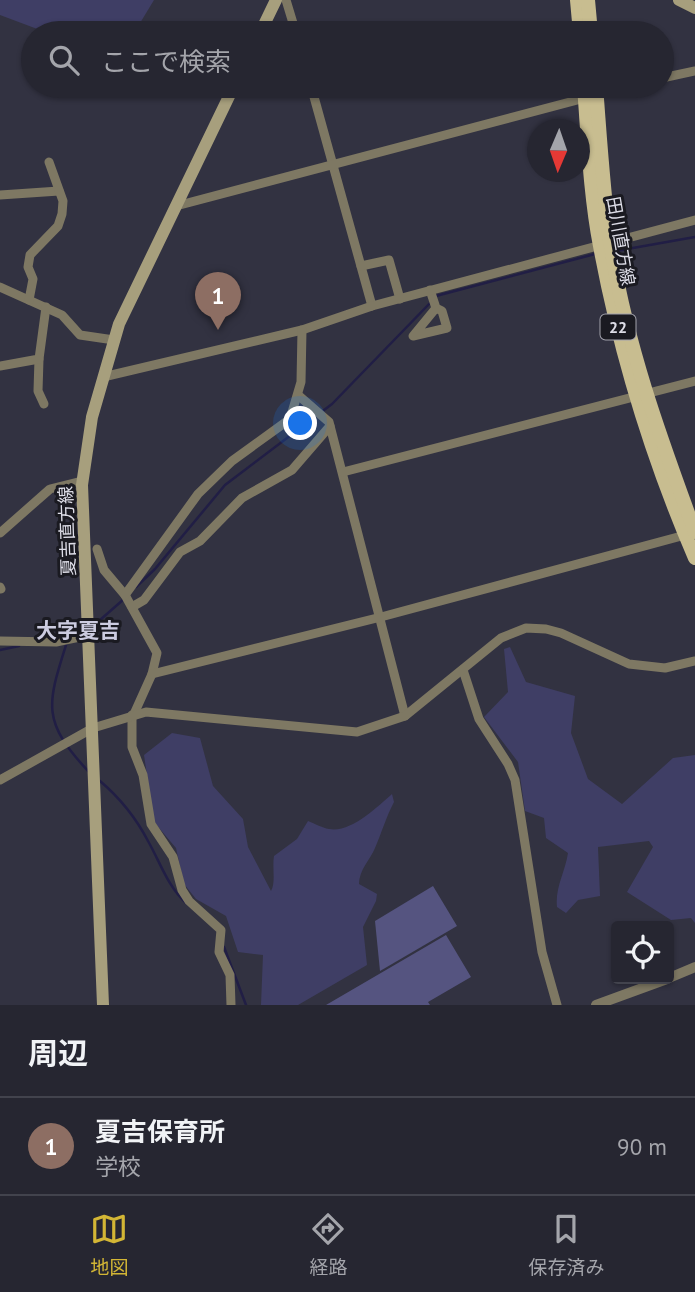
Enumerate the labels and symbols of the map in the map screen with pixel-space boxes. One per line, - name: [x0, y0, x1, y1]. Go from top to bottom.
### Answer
- north arrow: [527, 119, 590, 182]
- street label: 田川直方線: [602, 195, 640, 287]
- pin: 1: [195, 272, 241, 330]
- road number: 22: [600, 314, 636, 340]
- your location: [283, 406, 317, 440]
- street label: 夏吉直方線: [54, 486, 80, 576]
- district label: 大字夏吉: [36, 617, 120, 644]

